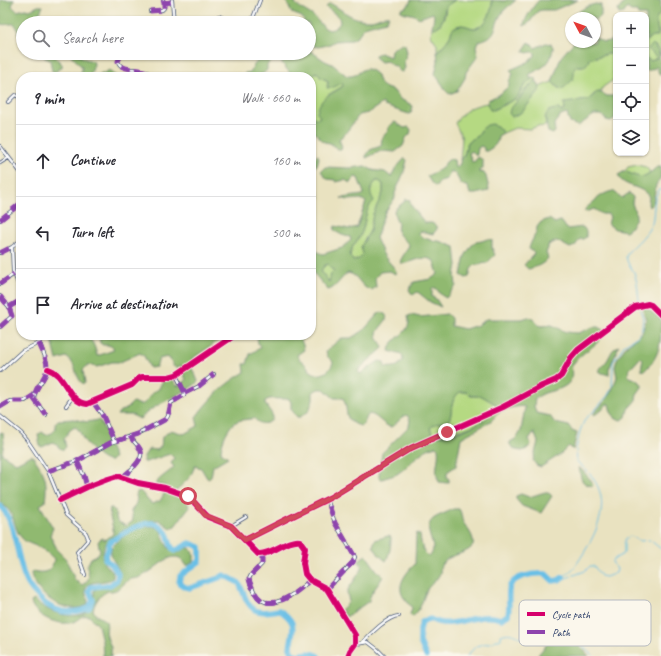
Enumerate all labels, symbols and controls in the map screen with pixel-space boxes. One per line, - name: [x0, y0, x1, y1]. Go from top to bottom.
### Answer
- north arrow: [565, 12, 601, 48]
- map controls: [613, 12, 649, 156]
- button: +: [613, 12, 649, 48]
- search box: [16, 16, 316, 60]
- icon: search: [30, 27, 52, 49]
- text: Search here: [62, 29, 123, 48]
- button: −: [613, 48, 649, 84]
- button: locate: [613, 84, 649, 120]
- text: 9 min: [32, 88, 64, 109]
- text: Walk · 660 m: [241, 90, 300, 106]
- button: layers: [613, 120, 649, 156]
- icon: ahead: [32, 150, 54, 172]
- text: Continue: [70, 151, 115, 170]
- text: 160 m: [272, 153, 300, 169]
- icon: left: [32, 222, 54, 244]
- text: Turn left: [70, 223, 113, 242]
- text: 500 m: [272, 225, 300, 241]
- icon: arrive: [32, 294, 54, 316]
- text: Arrive at destination: [70, 295, 177, 314]
- route end: [438, 423, 456, 441]
- route start: [179, 487, 197, 505]
- legend: [519, 600, 651, 646]
- text: Cycle path: [552, 607, 591, 621]
- text: Path: [552, 625, 571, 639]

